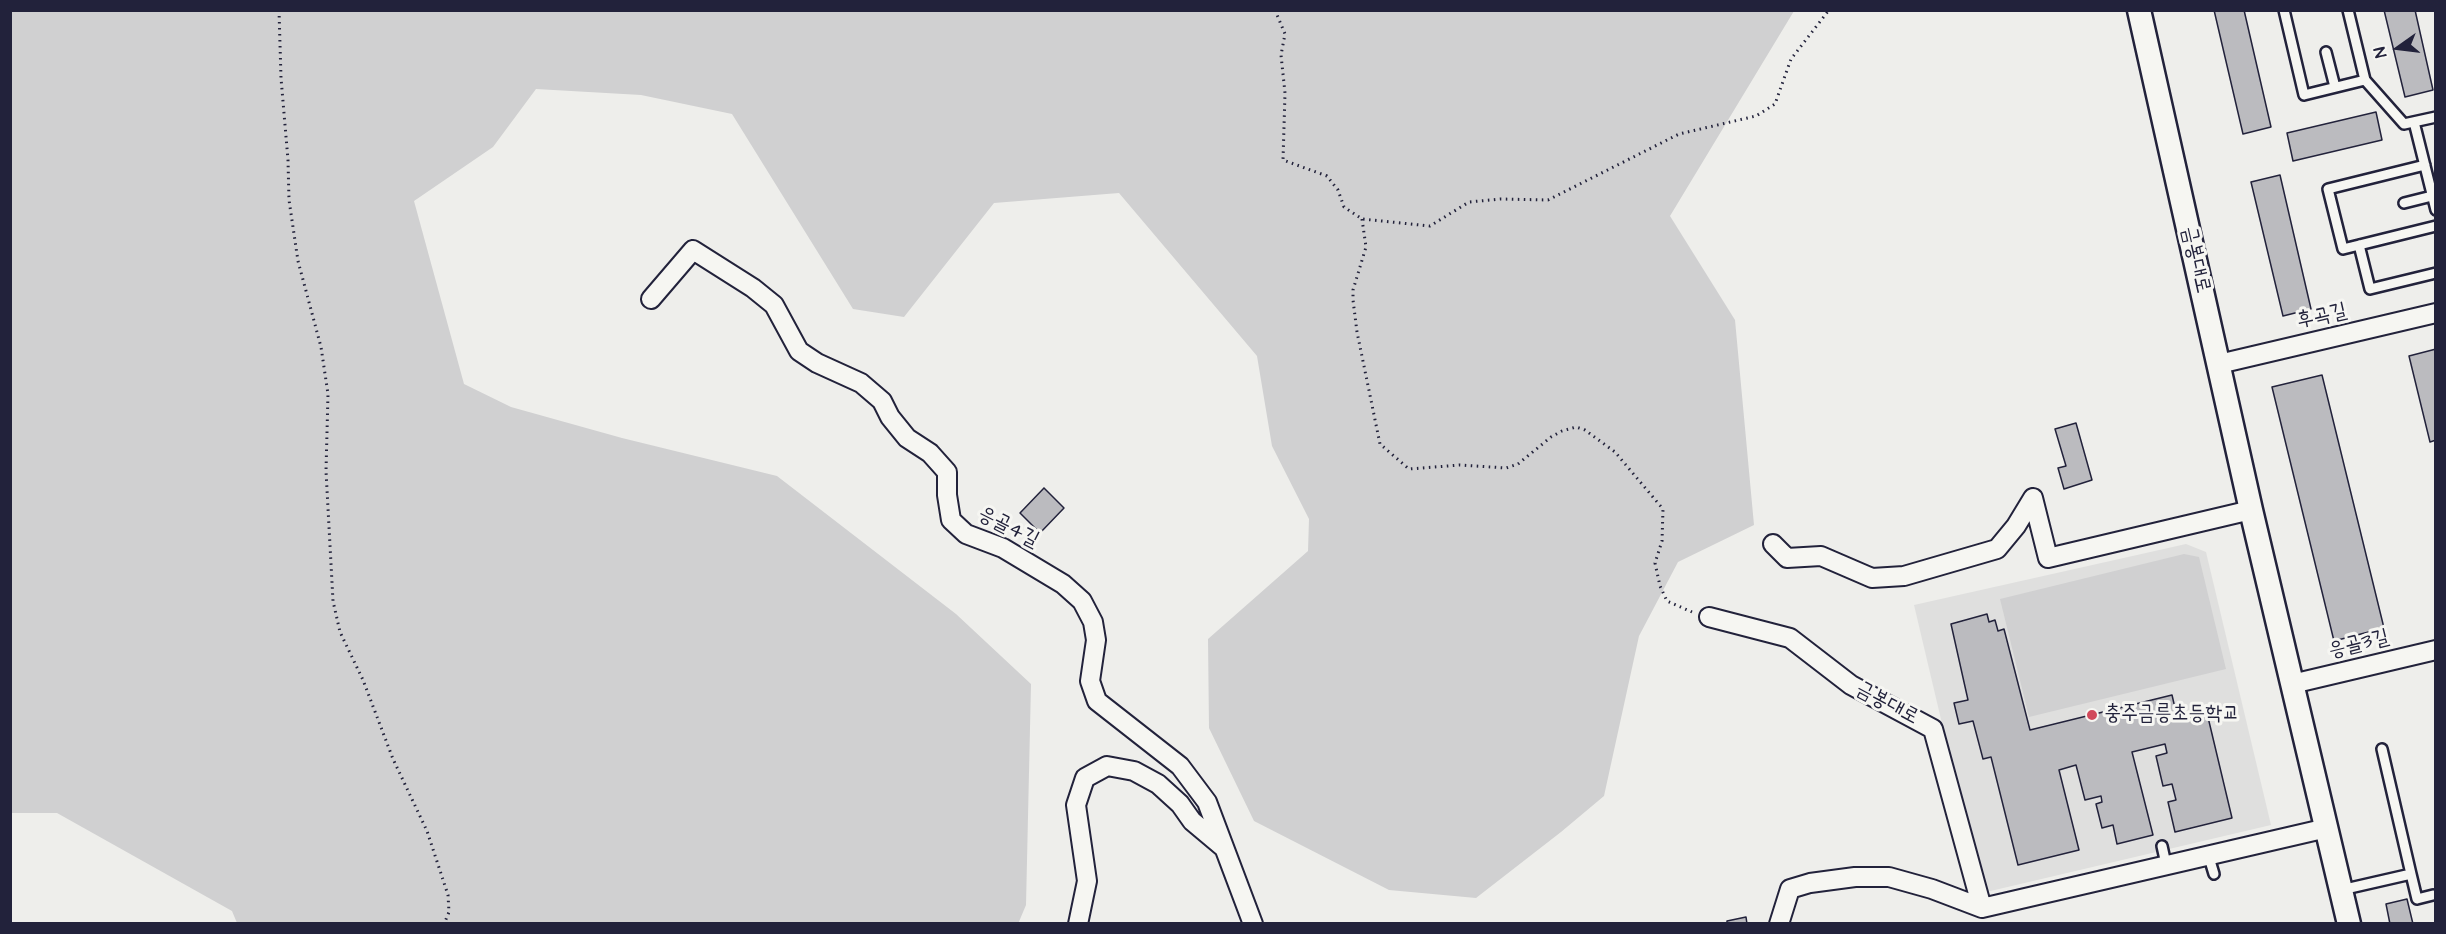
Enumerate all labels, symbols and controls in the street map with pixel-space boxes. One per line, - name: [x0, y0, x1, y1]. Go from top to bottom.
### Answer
- north arrow: [2368, 18, 2428, 78]
- text: N: [2369, 45, 2392, 60]
- street label: 금봉대로: [2175, 224, 2215, 296]
- street label: 후곡길: [2294, 299, 2350, 335]
- street label: 응골4길: [973, 502, 1043, 554]
- street label: 응골3길: [2326, 625, 2392, 665]
- street label: 금봉대로: [1851, 677, 1923, 731]
- place label: 충주금릉초등학교: [2104, 702, 2239, 728]
- marker: 충주금릉초등학교: [2085, 708, 2099, 722]

